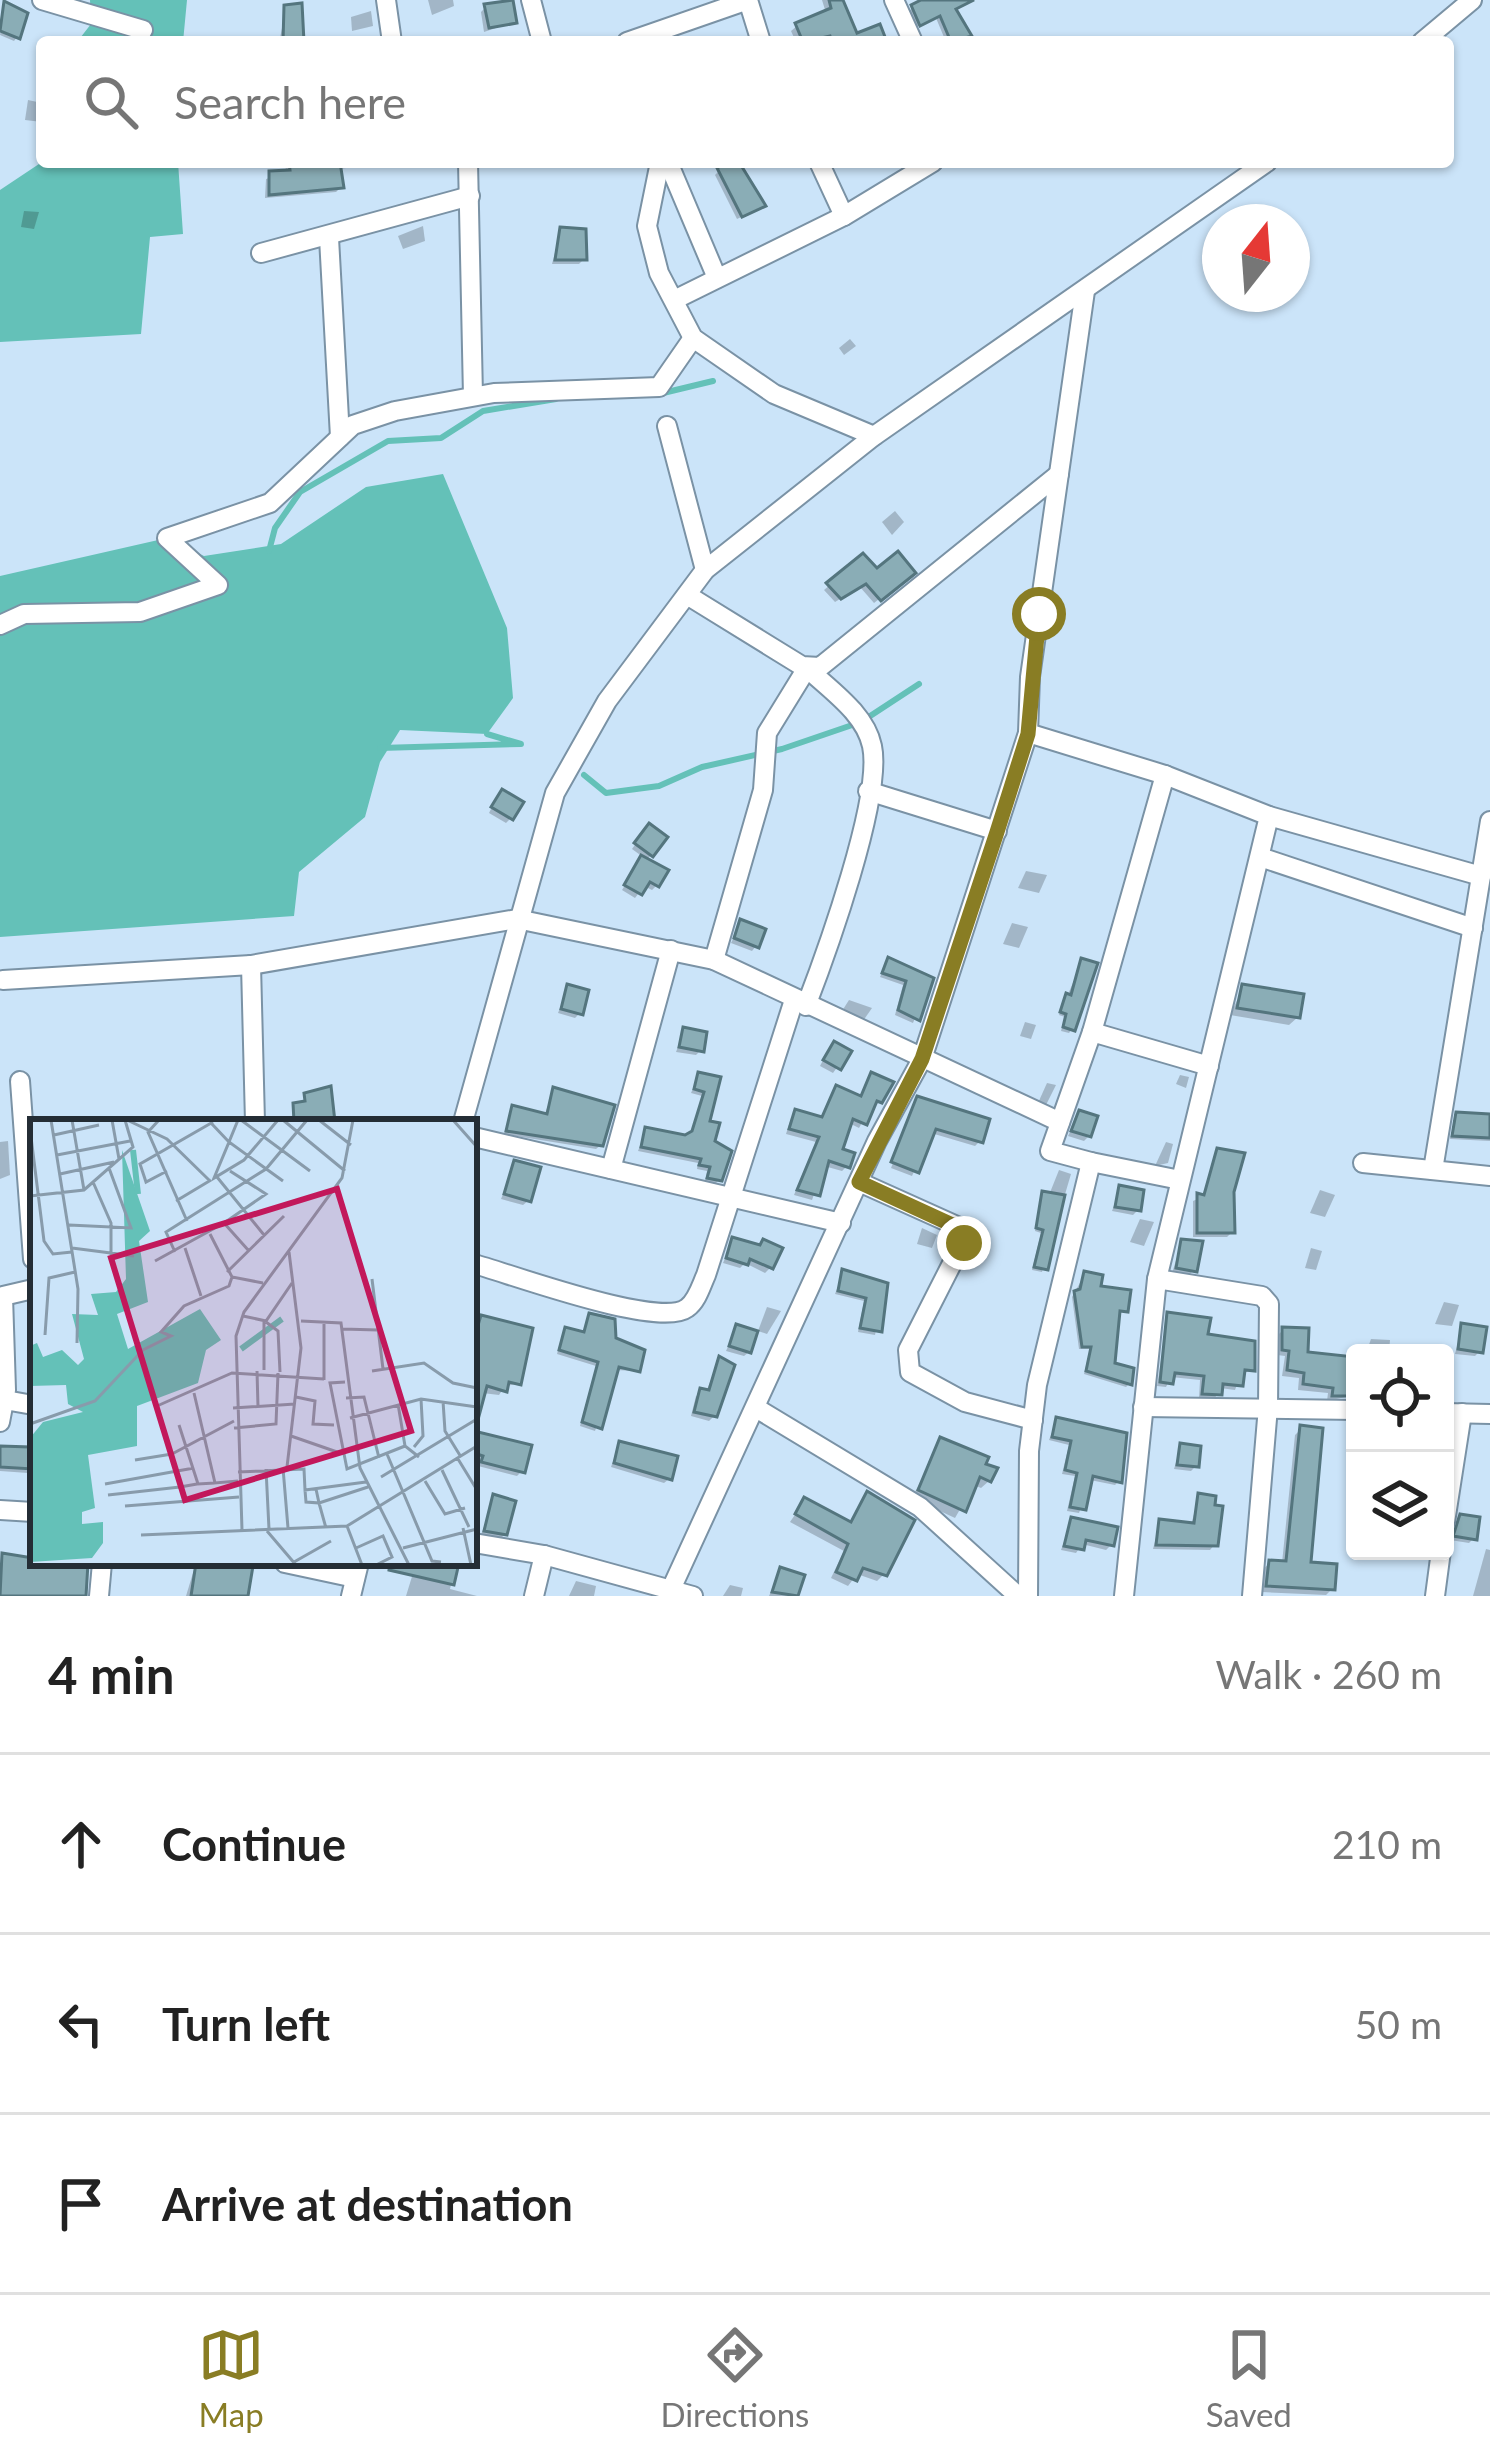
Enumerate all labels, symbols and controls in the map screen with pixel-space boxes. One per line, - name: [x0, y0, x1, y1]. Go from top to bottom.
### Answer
- search box: [36, 36, 1454, 168]
- icon: search: [78, 69, 144, 135]
- text: Search here: [174, 75, 406, 129]
- north arrow: [1202, 204, 1310, 312]
- route start: [1012, 587, 1066, 641]
- inset map: [30, 1119, 477, 1566]
- route end: [937, 1216, 991, 1270]
- map controls: [1346, 1344, 1454, 1560]
- button: locate: [1346, 1344, 1454, 1452]
- button: layers: [1346, 1452, 1454, 1560]
- text: 4 min: [48, 1644, 174, 1705]
- text: Walk · 260 m: [1215, 1651, 1442, 1697]
- icon: ahead: [48, 1811, 114, 1877]
- text: Continue: [162, 1817, 346, 1871]
- text: 210 m: [1332, 1821, 1442, 1867]
- icon: left: [48, 1991, 114, 2057]
- text: Turn left: [162, 1997, 330, 2051]
- text: 50 m: [1355, 2001, 1442, 2047]
- icon: arrive: [48, 2171, 114, 2237]
- text: Arrive at destination: [162, 2177, 573, 2231]
- tab: Map: [198, 2322, 264, 2434]
- tab: Directions: [660, 2322, 809, 2434]
- tab: Saved: [1206, 2322, 1292, 2434]

